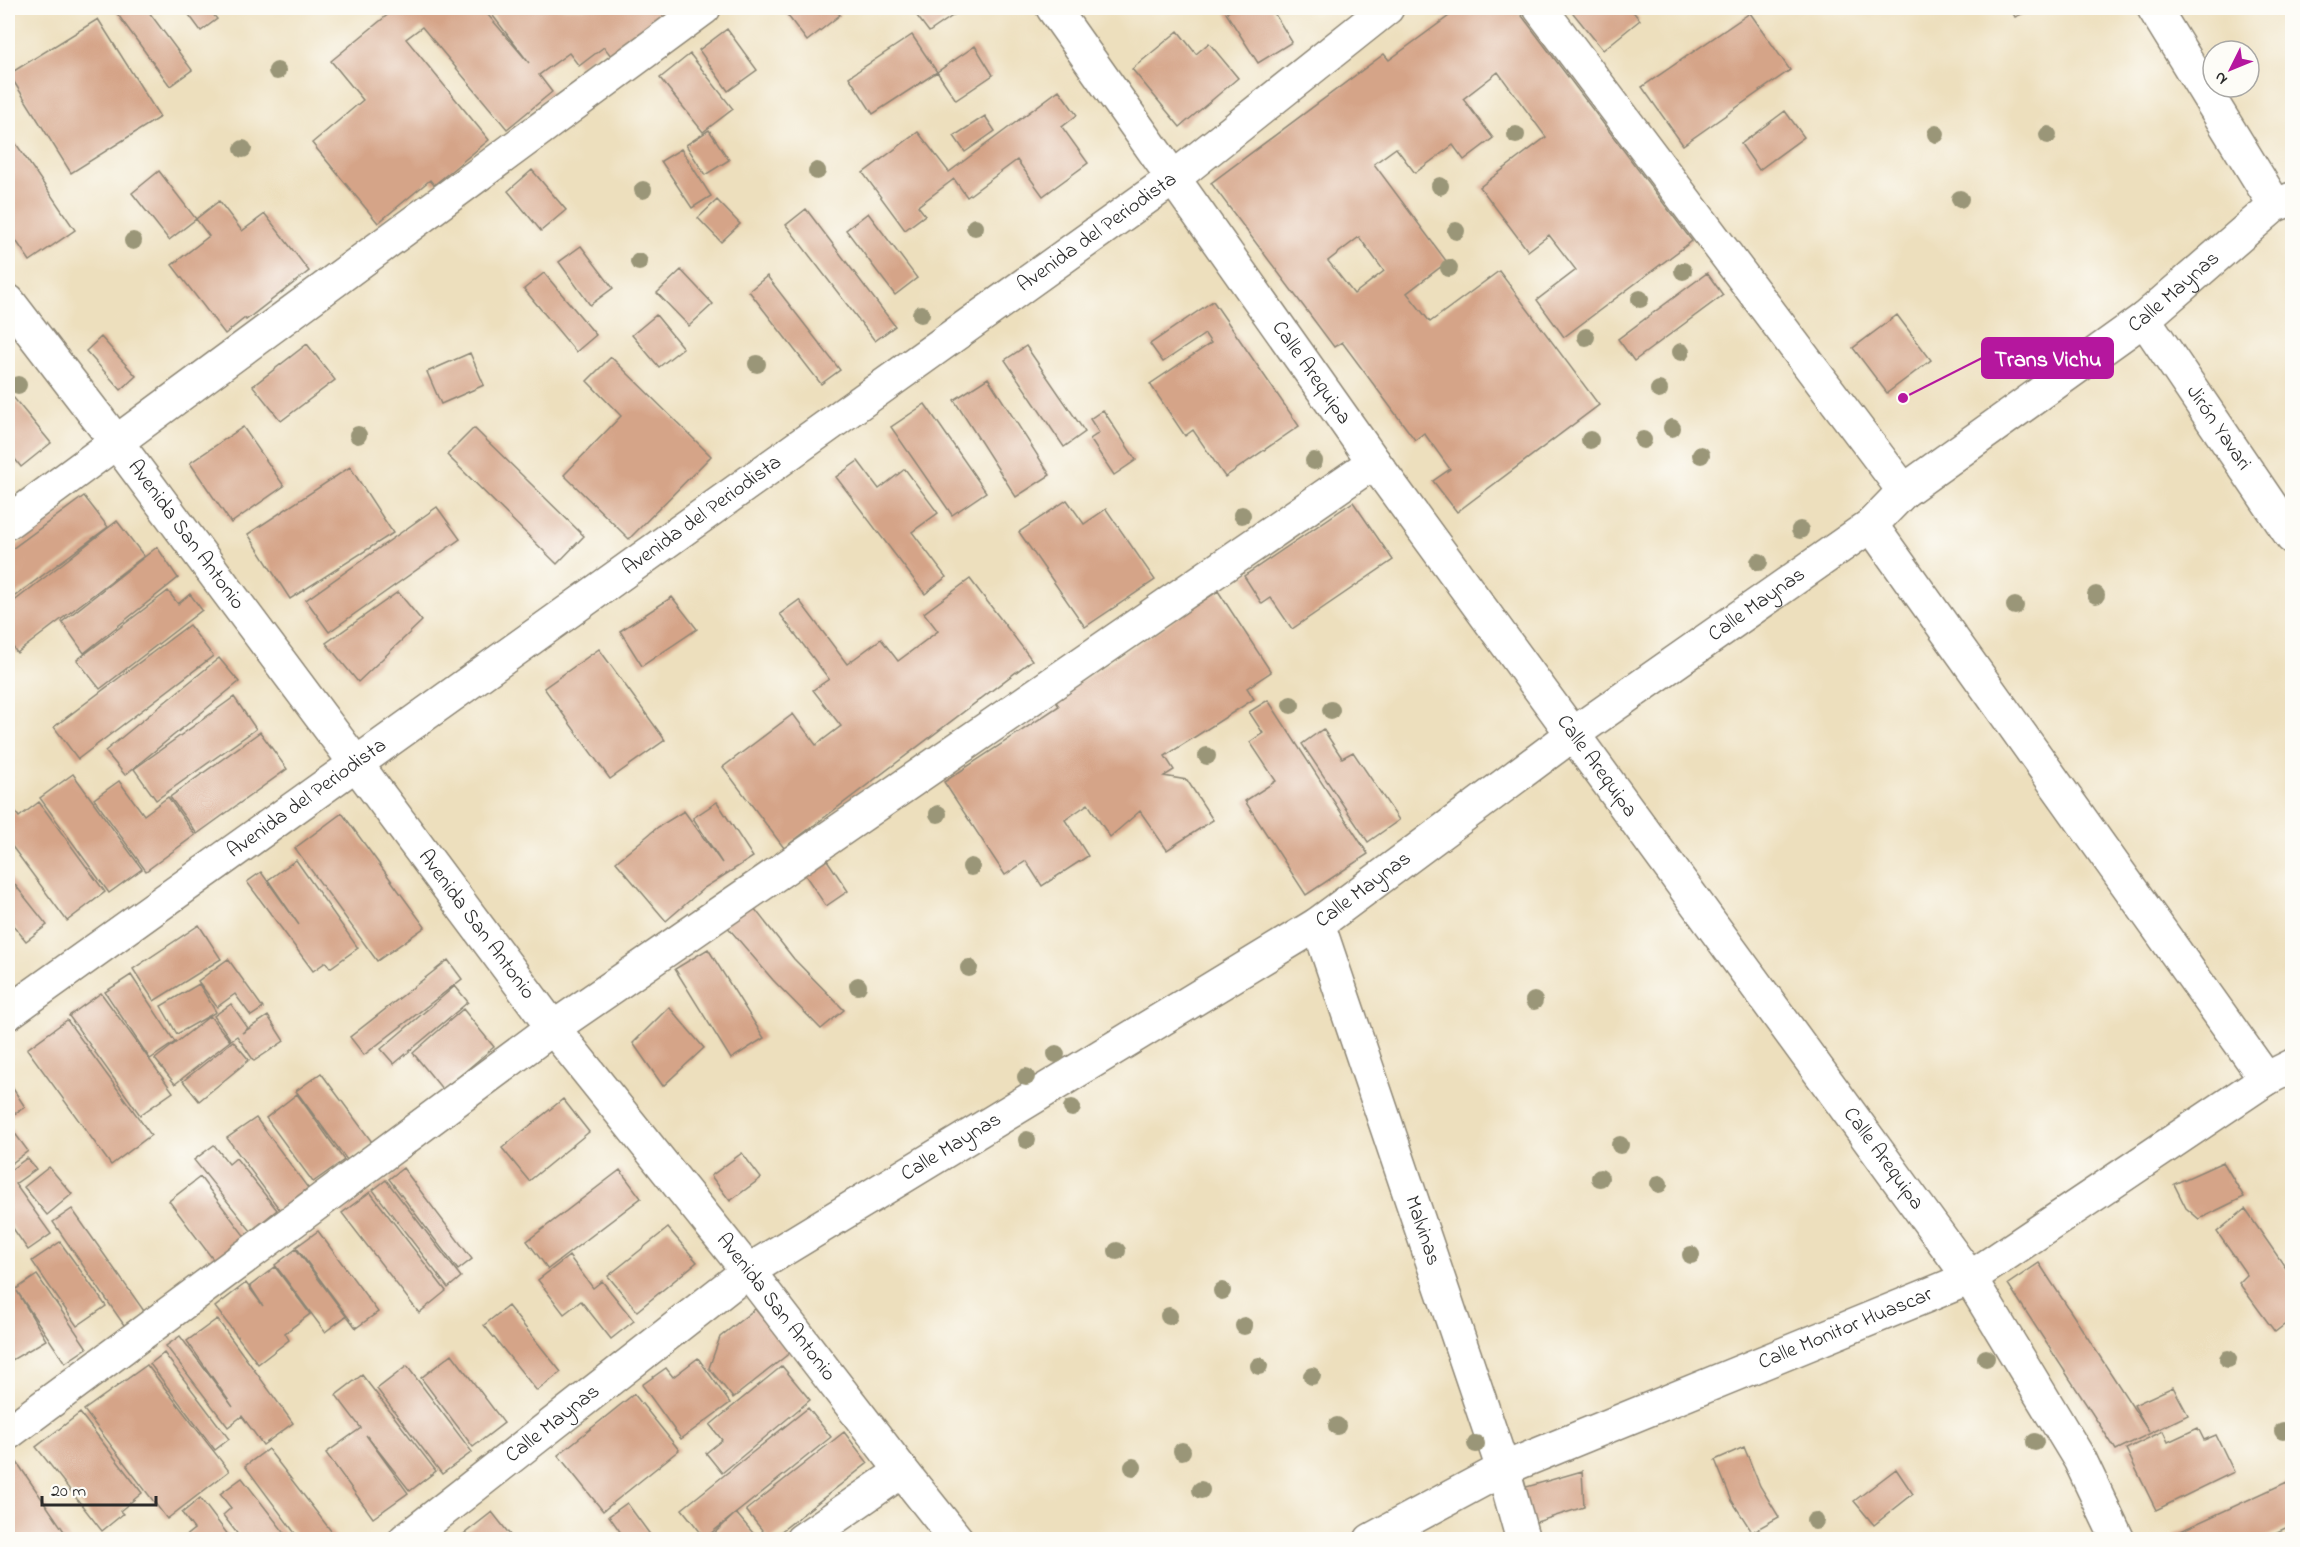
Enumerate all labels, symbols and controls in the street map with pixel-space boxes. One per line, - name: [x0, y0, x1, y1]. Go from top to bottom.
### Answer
- north arrow: [2201, 39, 2261, 99]
- text: N: [2209, 66, 2234, 90]
- street label: Avenida del Periodista: [1011, 165, 1183, 300]
- street label: Calle Maynas: [2122, 244, 2227, 341]
- street label: Calle Arequipa: [1264, 315, 1358, 431]
- callout: Trans Vichu: [1982, 338, 2113, 378]
- text: Trans Vichu: [1995, 345, 2102, 377]
- street label: Jirón Yavari: [2178, 379, 2258, 477]
- street label: Avenida del Periodista: [616, 448, 788, 583]
- street label: Avenida San Antonio: [120, 454, 252, 617]
- street label: Calle Maynas: [1702, 560, 1812, 650]
- street label: Calle Arequipa: [1549, 709, 1644, 824]
- street label: Avenida del Periodista: [221, 731, 393, 866]
- street label: Avenida San Antonio: [410, 844, 542, 1006]
- street label: Calle Maynas: [1309, 844, 1418, 936]
- street label: Calle Arequipa: [1835, 1101, 1931, 1216]
- street label: Calle Maynas: [895, 1105, 1007, 1189]
- street label: Malvinas: [1396, 1192, 1448, 1270]
- street label: Avenida San Antonio: [709, 1227, 843, 1388]
- street label: Calle Monitor Huascar: [1754, 1280, 1938, 1378]
- street label: Calle Maynas: [499, 1377, 607, 1471]
- scale bar: [42, 1469, 156, 1507]
- text: 20 m: [51, 1479, 86, 1505]

